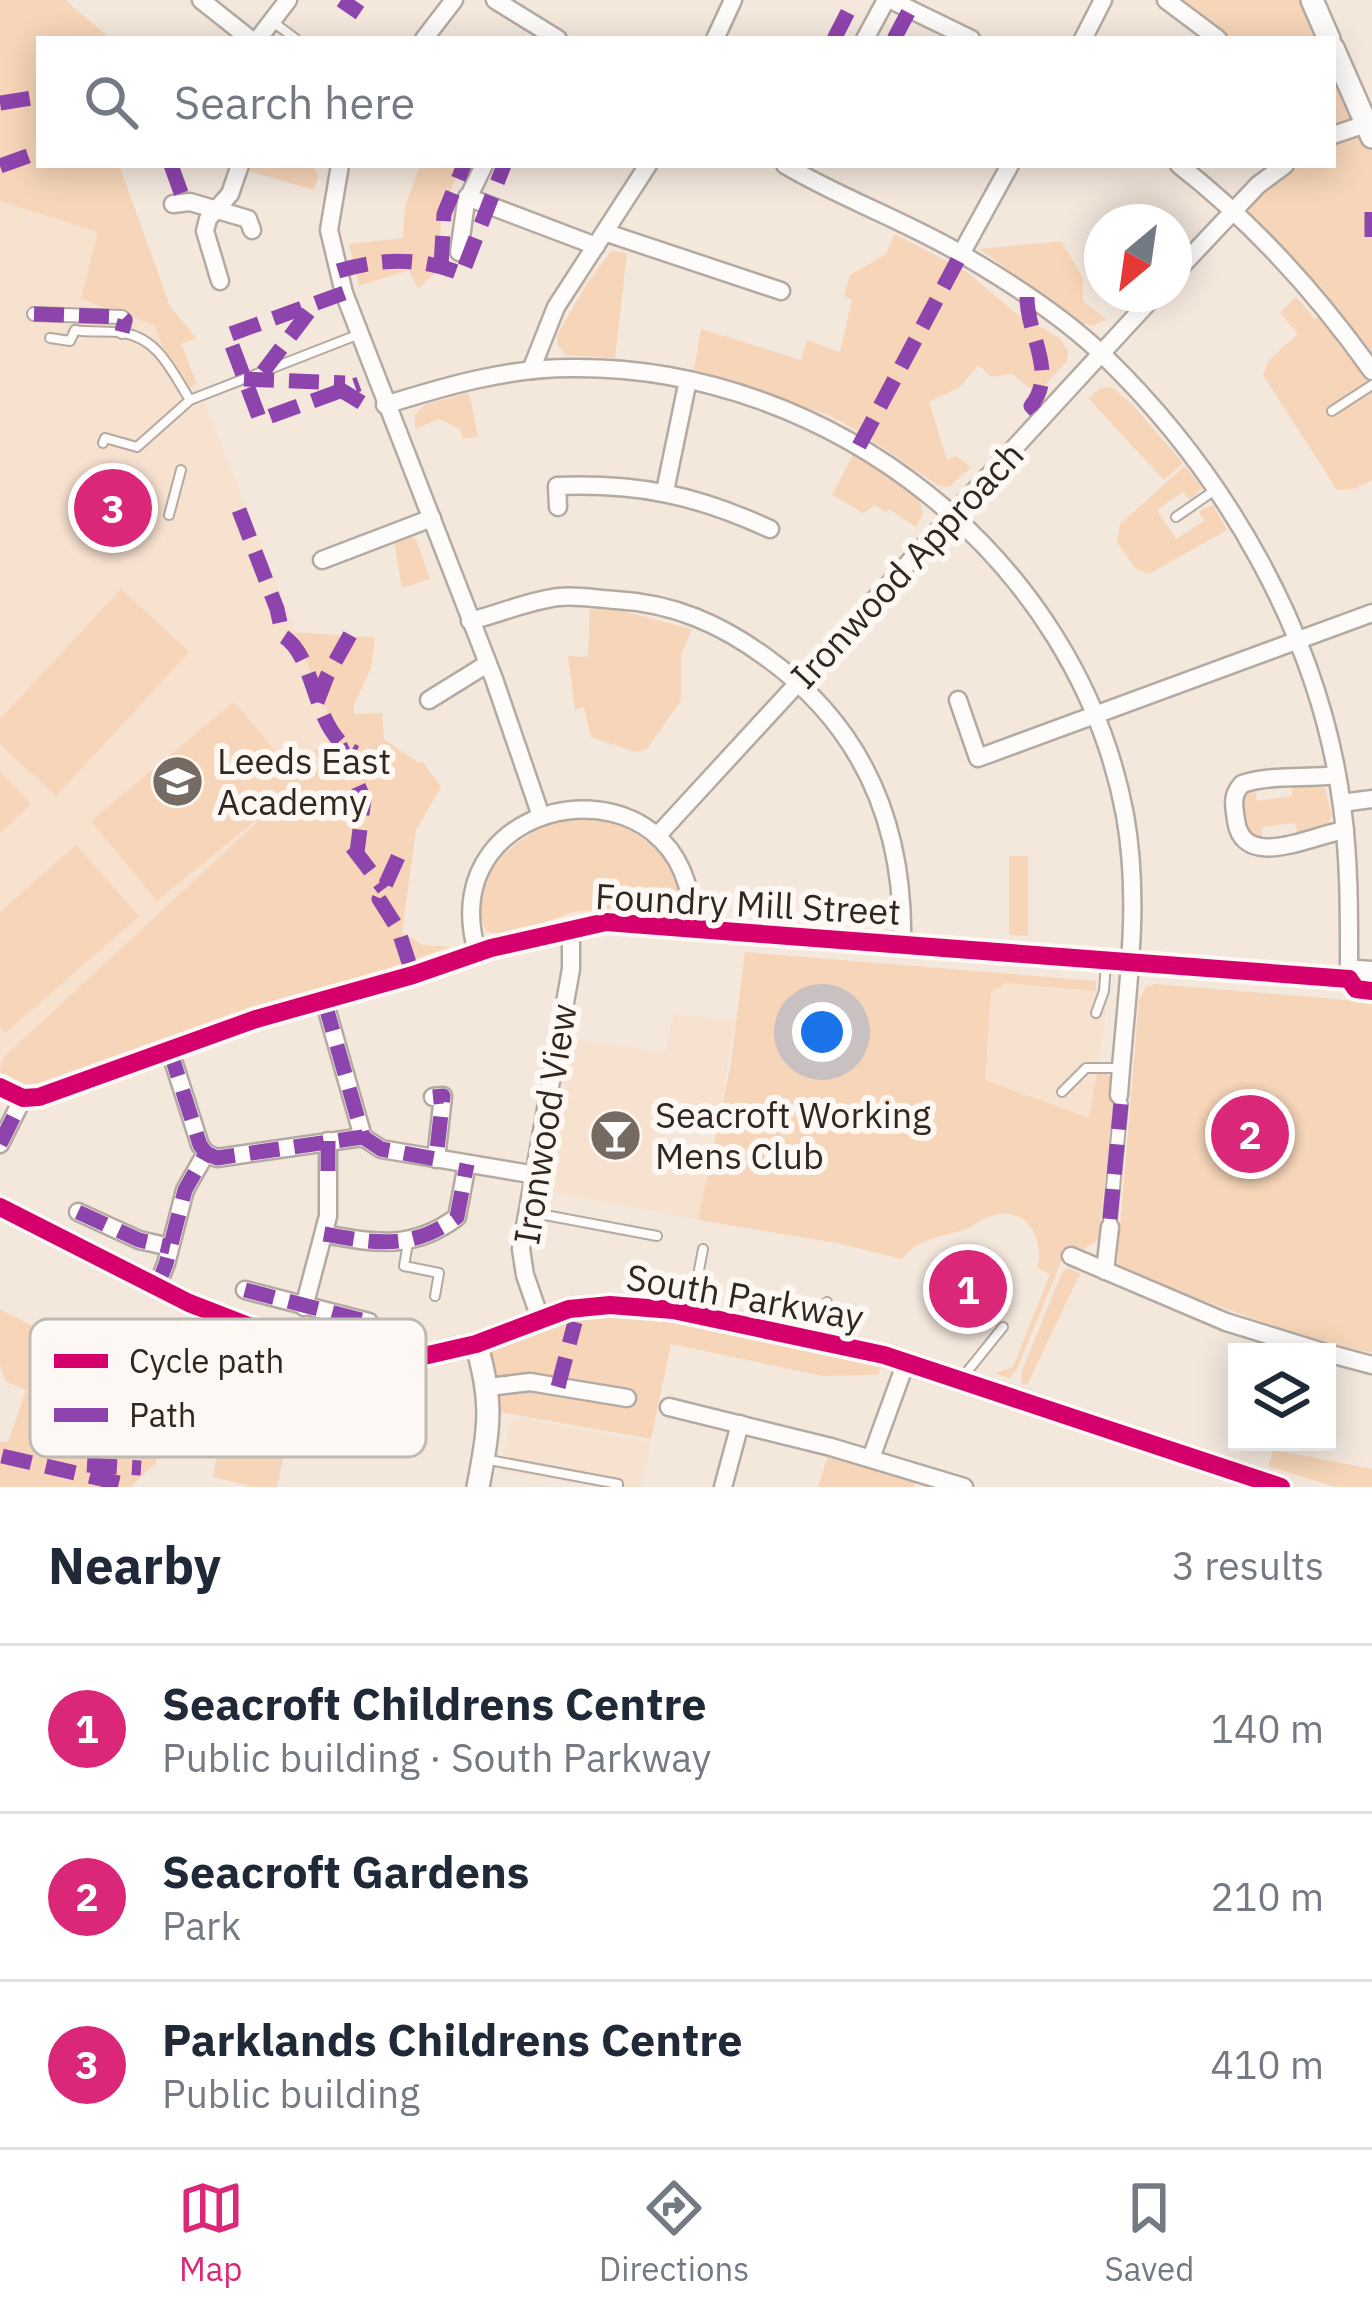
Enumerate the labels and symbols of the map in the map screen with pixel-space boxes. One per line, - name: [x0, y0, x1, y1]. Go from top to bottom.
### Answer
- north arrow: [1084, 204, 1192, 312]
- street label: Ironwood Approach: [780, 431, 1033, 698]
- pin: 3: [74, 463, 152, 553]
- place label: Leeds East Academy: [217, 737, 391, 825]
- school or university icon: Leeds East Academy: [150, 754, 206, 810]
- street label: Foundry Mill Street: [594, 872, 902, 935]
- street label: Ironwood View: [502, 1000, 587, 1248]
- your location: [792, 1002, 852, 1062]
- pin: 2: [1211, 1089, 1289, 1179]
- place label: Seacroft Working Mens Club: [655, 1091, 931, 1179]
- bar icon: Seacroft Working Mens Club: [588, 1108, 644, 1164]
- pin: 1: [929, 1244, 1007, 1334]
- street label: South Parkway: [623, 1252, 868, 1341]
- legend: [30, 1319, 426, 1457]
- text: Cycle path: [129, 1339, 284, 1382]
- text: Path: [129, 1393, 197, 1436]

